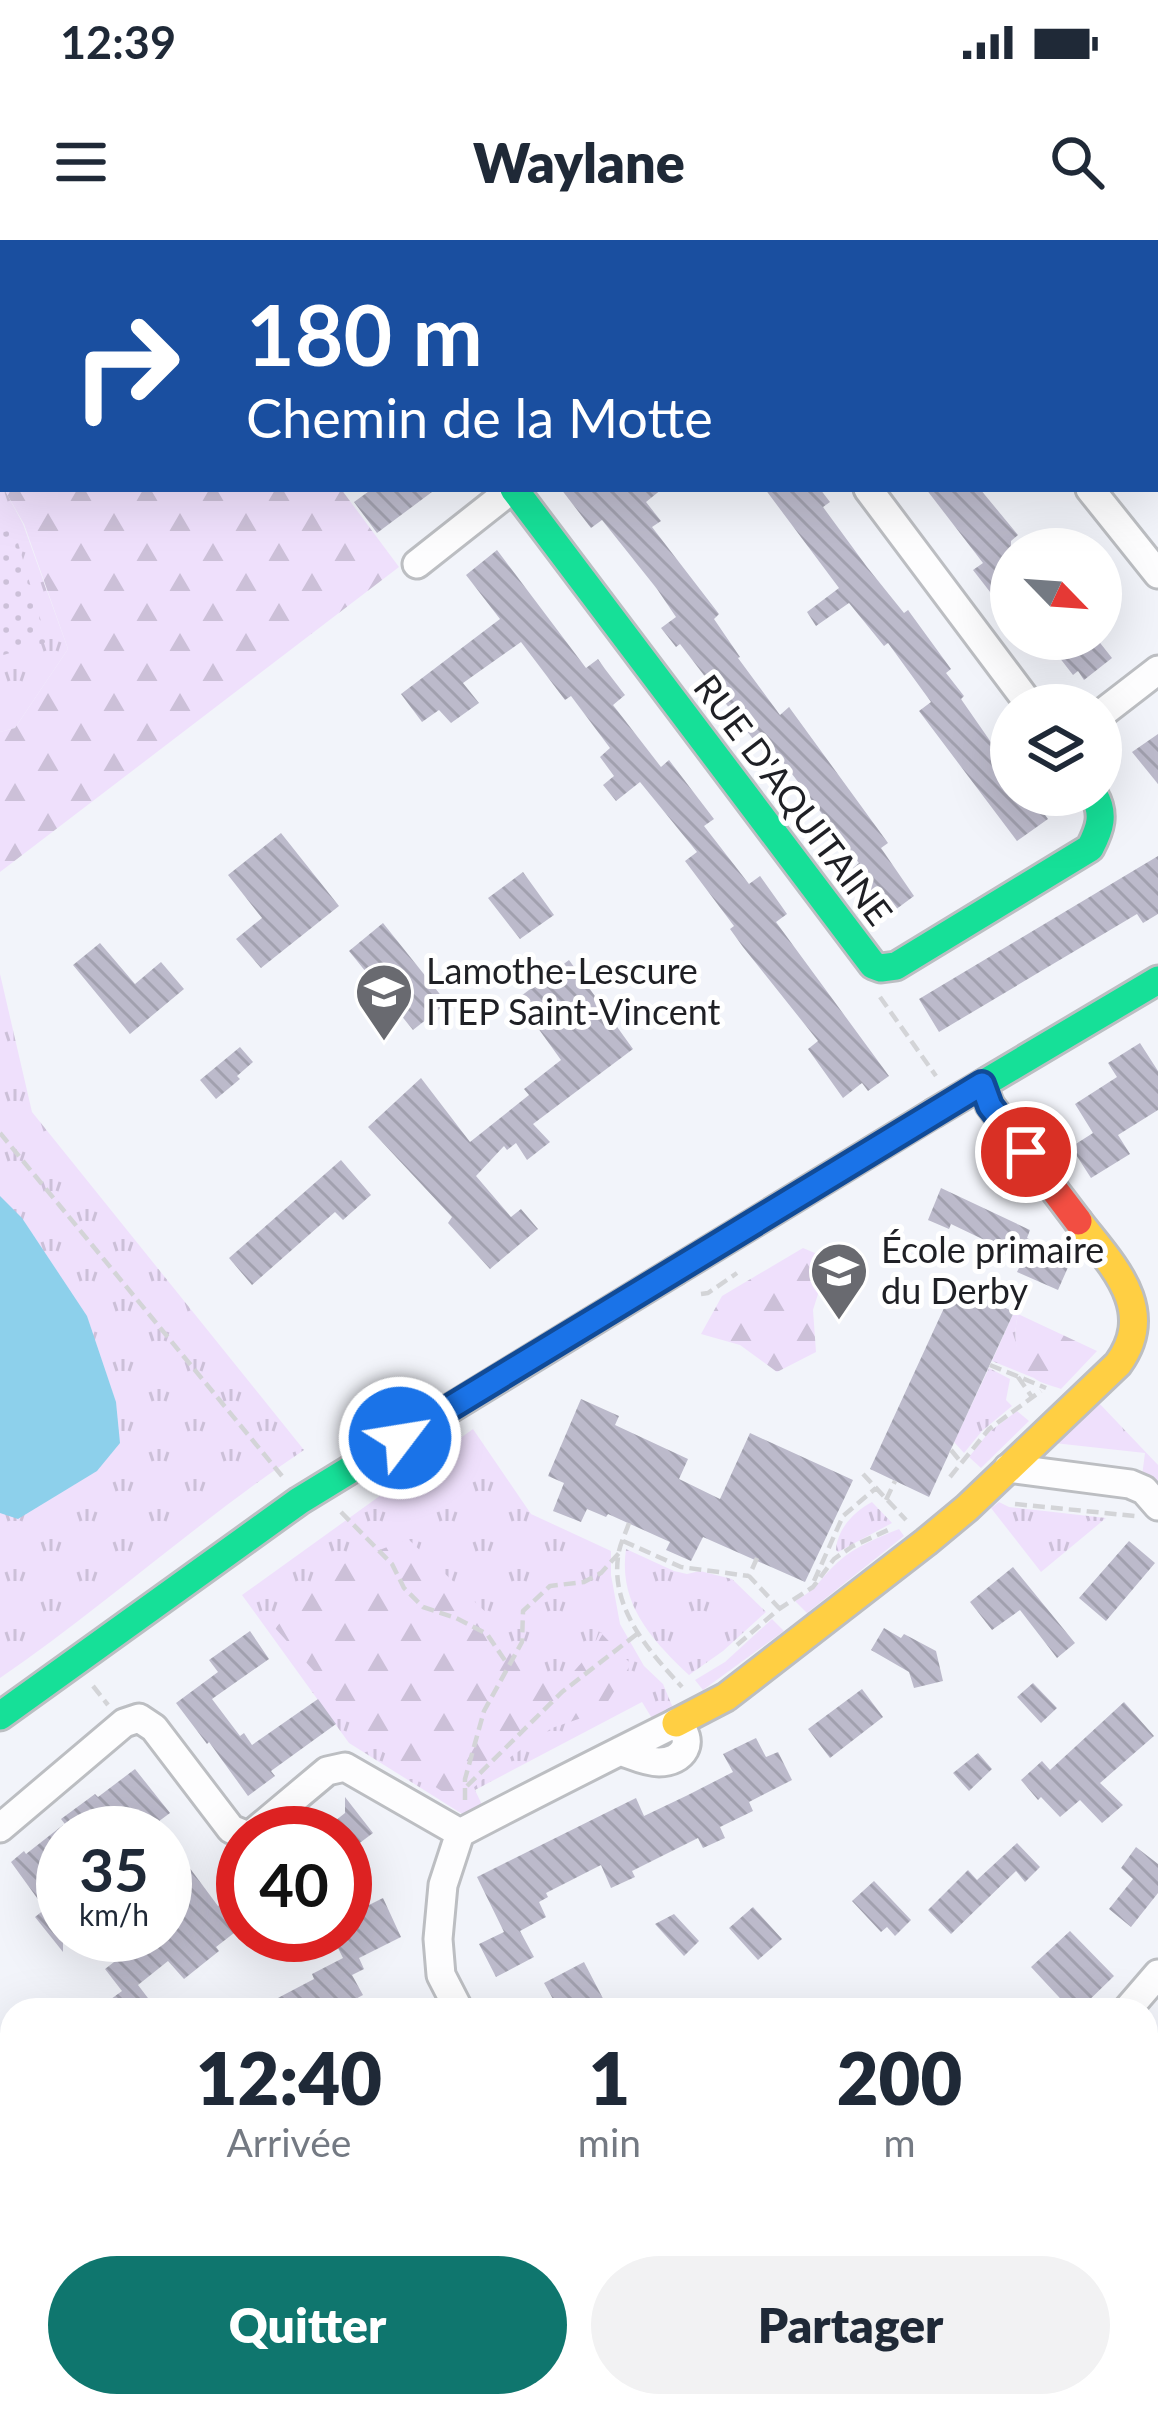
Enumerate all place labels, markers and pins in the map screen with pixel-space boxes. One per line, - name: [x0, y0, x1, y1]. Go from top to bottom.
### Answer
- place label: Lamothe-Lescure ITEP Saint-Vincent: [426, 948, 721, 1033]
- school or university icon: Lamothe-Lescure ITEP Saint-Vincent: [353, 961, 415, 1043]
- pin: [975, 1101, 1077, 1203]
- place label: École primaire du Derby: [881, 1227, 1104, 1312]
- school or university icon: École primaire du Derby: [808, 1240, 870, 1322]

